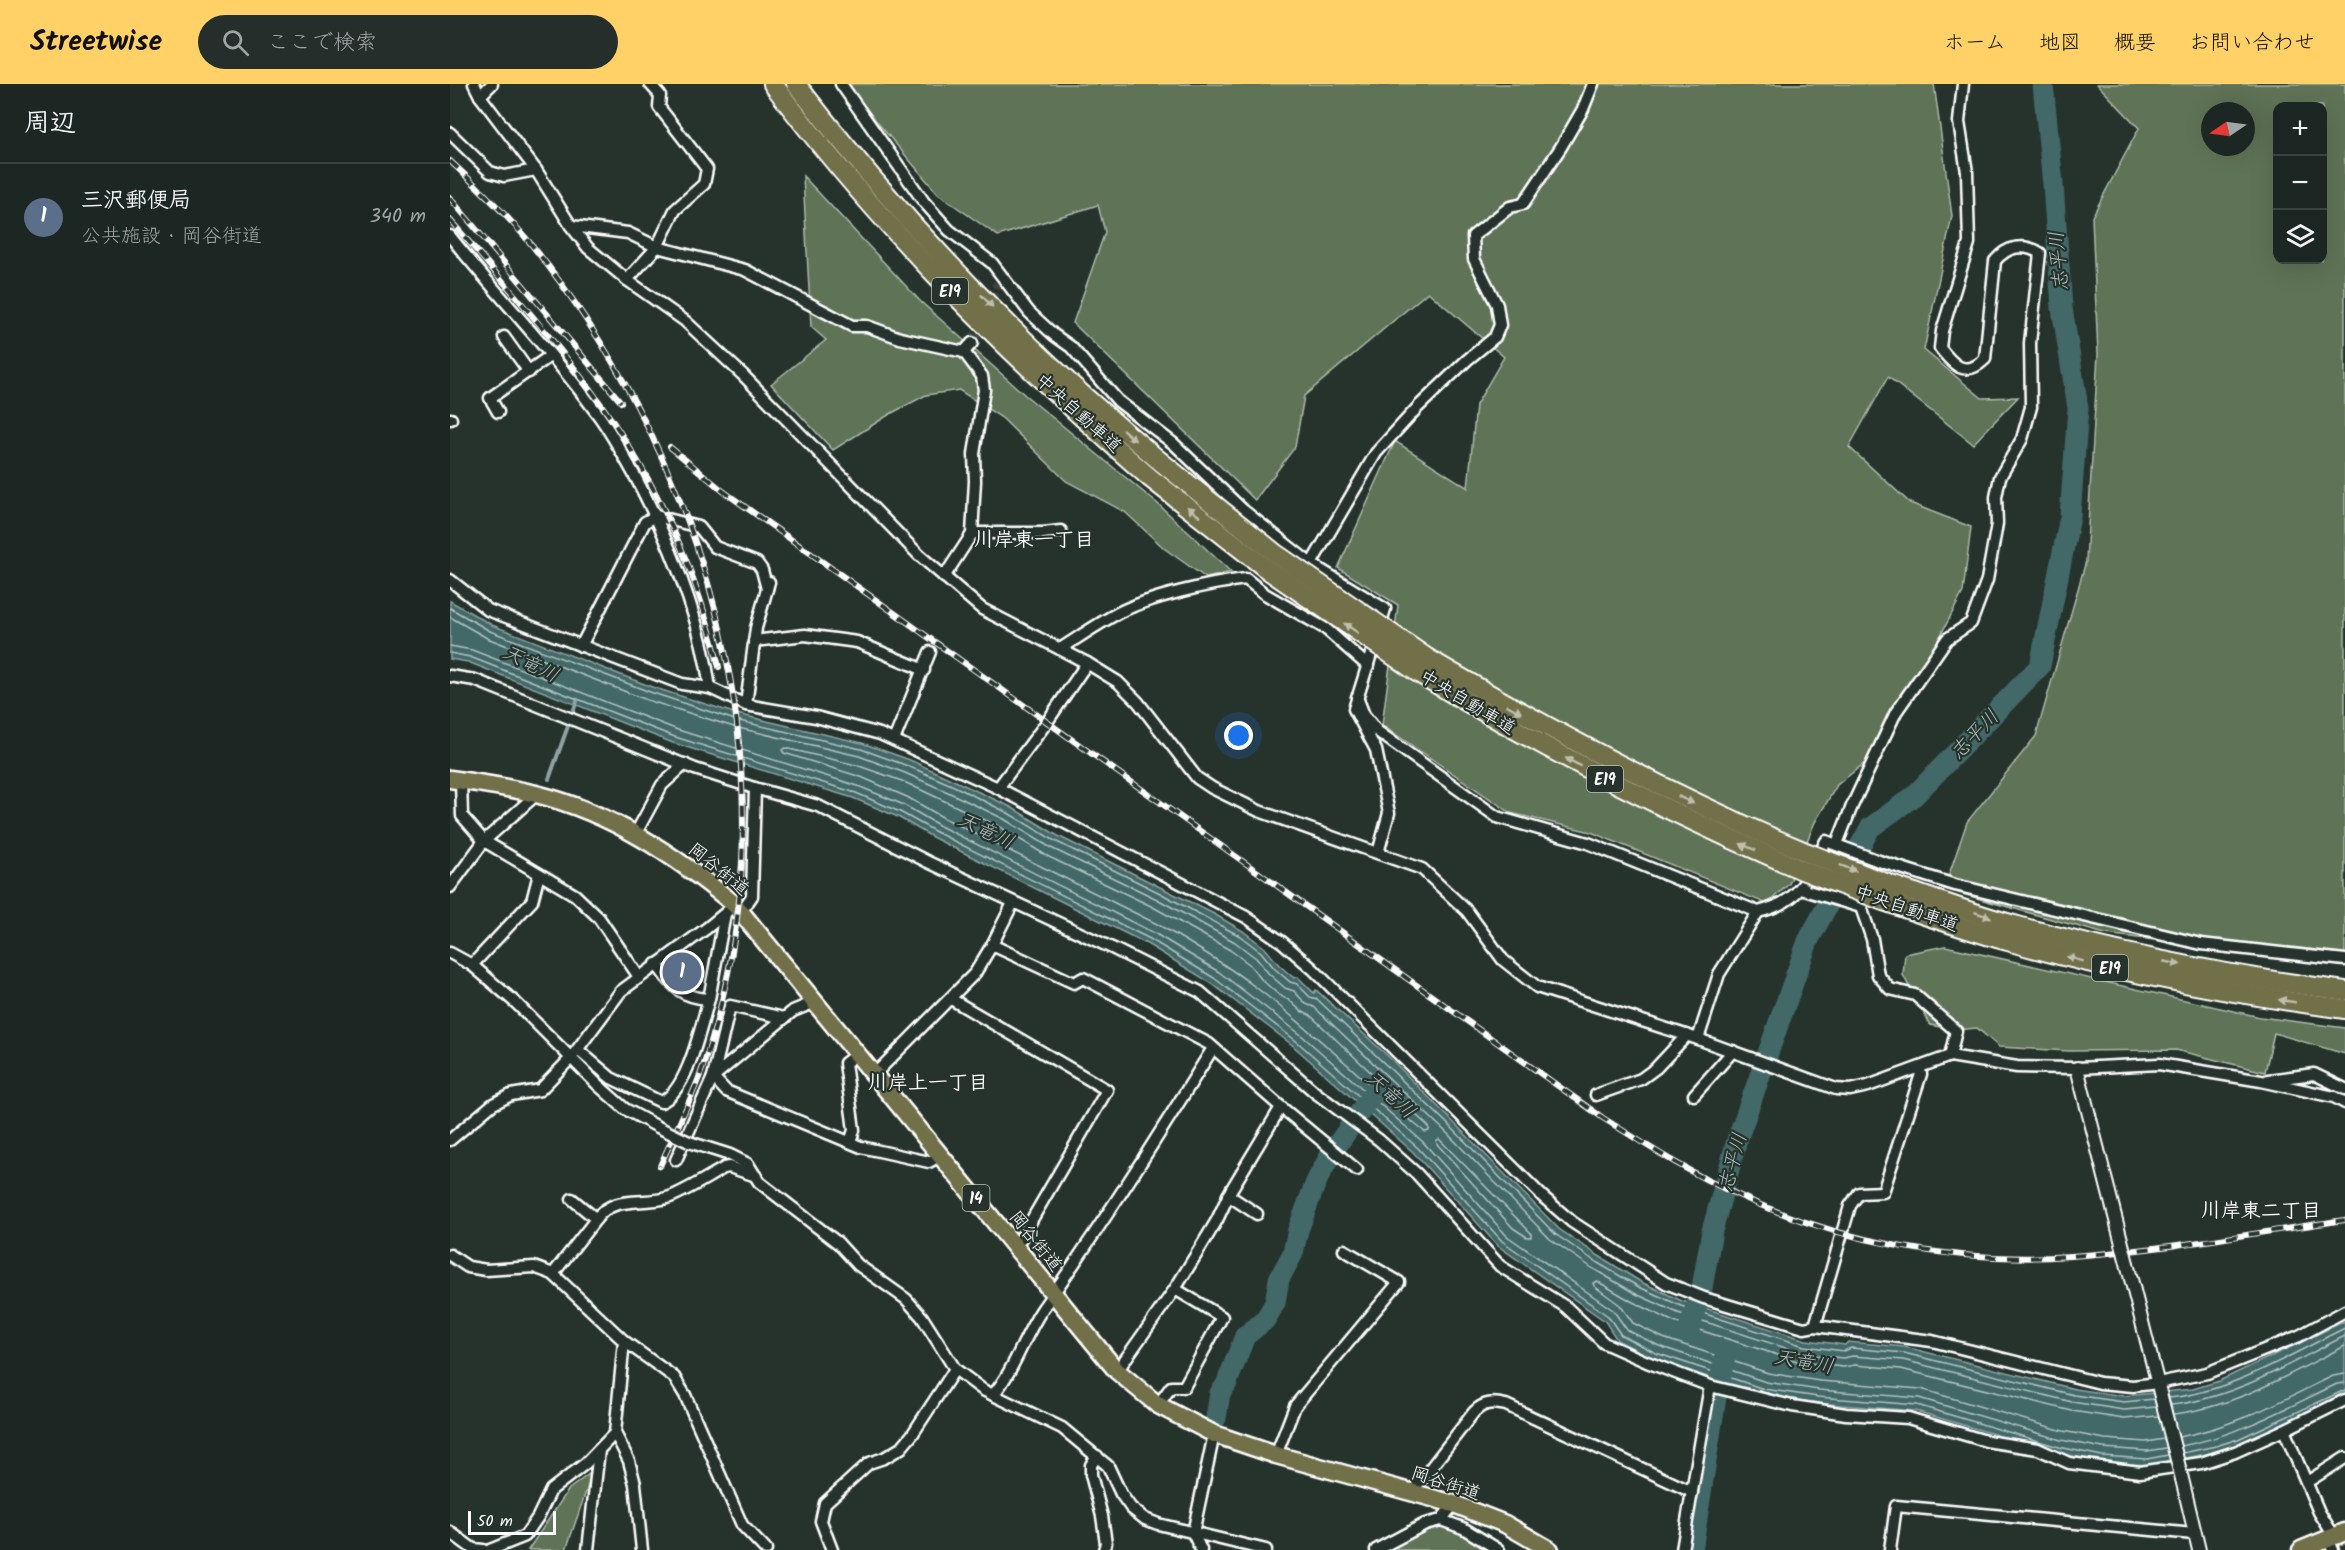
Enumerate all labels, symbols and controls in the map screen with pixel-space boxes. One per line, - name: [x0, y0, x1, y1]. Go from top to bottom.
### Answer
- search box: [198, 15, 618, 69]
- text: Streetwise: [30, 20, 162, 65]
- icon: search: [219, 26, 252, 59]
- text: ここで検索: [267, 26, 377, 61]
- text: ホーム: [1944, 27, 2006, 60]
- text: 地図: [2039, 27, 2081, 60]
- text: 概要: [2114, 27, 2156, 60]
- text: お問い合わせ: [2189, 27, 2315, 60]
- north arrow: [2201, 102, 2255, 156]
- map controls: [2273, 102, 2327, 264]
- button: +: [2273, 102, 2327, 156]
- text: 周辺: [24, 103, 76, 145]
- button: −: [2273, 156, 2327, 210]
- text: 三沢郵便局: [81, 184, 191, 219]
- text: 1: [40, 201, 47, 233]
- text: 340 m: [370, 201, 426, 233]
- button: layers: [2273, 210, 2327, 264]
- text: 公共施設 · 岡谷街道: [81, 221, 262, 253]
- water label: 志平川: [2041, 230, 2079, 292]
- road number: E19: [932, 278, 968, 304]
- one-way arrow: [980, 294, 994, 309]
- street label: 中央自動車道: [1028, 367, 1128, 461]
- one-way arrow: [1121, 428, 1136, 441]
- one-way arrow: [1186, 505, 1202, 518]
- district label: 川岸東一丁目: [974, 525, 1094, 557]
- one-way arrow: [1342, 622, 1359, 633]
- water label: 天竜川: [496, 637, 564, 692]
- street label: 中央自動車道: [1413, 663, 1521, 744]
- water label: 志平川: [1943, 703, 2008, 768]
- one-way arrow: [1506, 704, 1523, 714]
- your location: [1224, 721, 1253, 750]
- one-way arrow: [1564, 758, 1581, 767]
- road number: E19: [1587, 766, 1623, 792]
- one-way arrow: [1678, 795, 1695, 804]
- water label: 天竜川: [951, 804, 1019, 859]
- street label: 岡谷街道: [681, 836, 755, 904]
- one-way arrow: [1739, 842, 1757, 852]
- one-way arrow: [1839, 864, 1857, 874]
- street label: 中央自動車道: [1851, 878, 1962, 941]
- one-way arrow: [1974, 911, 1992, 921]
- pin: 1: [662, 950, 702, 994]
- one-way arrow: [2066, 954, 2084, 963]
- road number: E19: [2092, 955, 2128, 981]
- one-way arrow: [2163, 959, 2182, 968]
- one-way arrow: [2277, 996, 2296, 1005]
- water label: 天竜川: [1357, 1063, 1422, 1128]
- district label: 川岸上一丁目: [868, 1068, 988, 1100]
- water label: 志平川: [1711, 1129, 1757, 1196]
- road number: 14: [962, 1185, 990, 1211]
- district label: 川岸東二丁目: [2201, 1196, 2321, 1228]
- street label: 岡谷街道: [1001, 1205, 1069, 1279]
- water label: 天竜川: [1771, 1342, 1836, 1384]
- street label: 岡谷街道: [1407, 1460, 1484, 1509]
- scale bar: [468, 1508, 556, 1536]
- text: 50 m: [477, 1509, 513, 1534]

